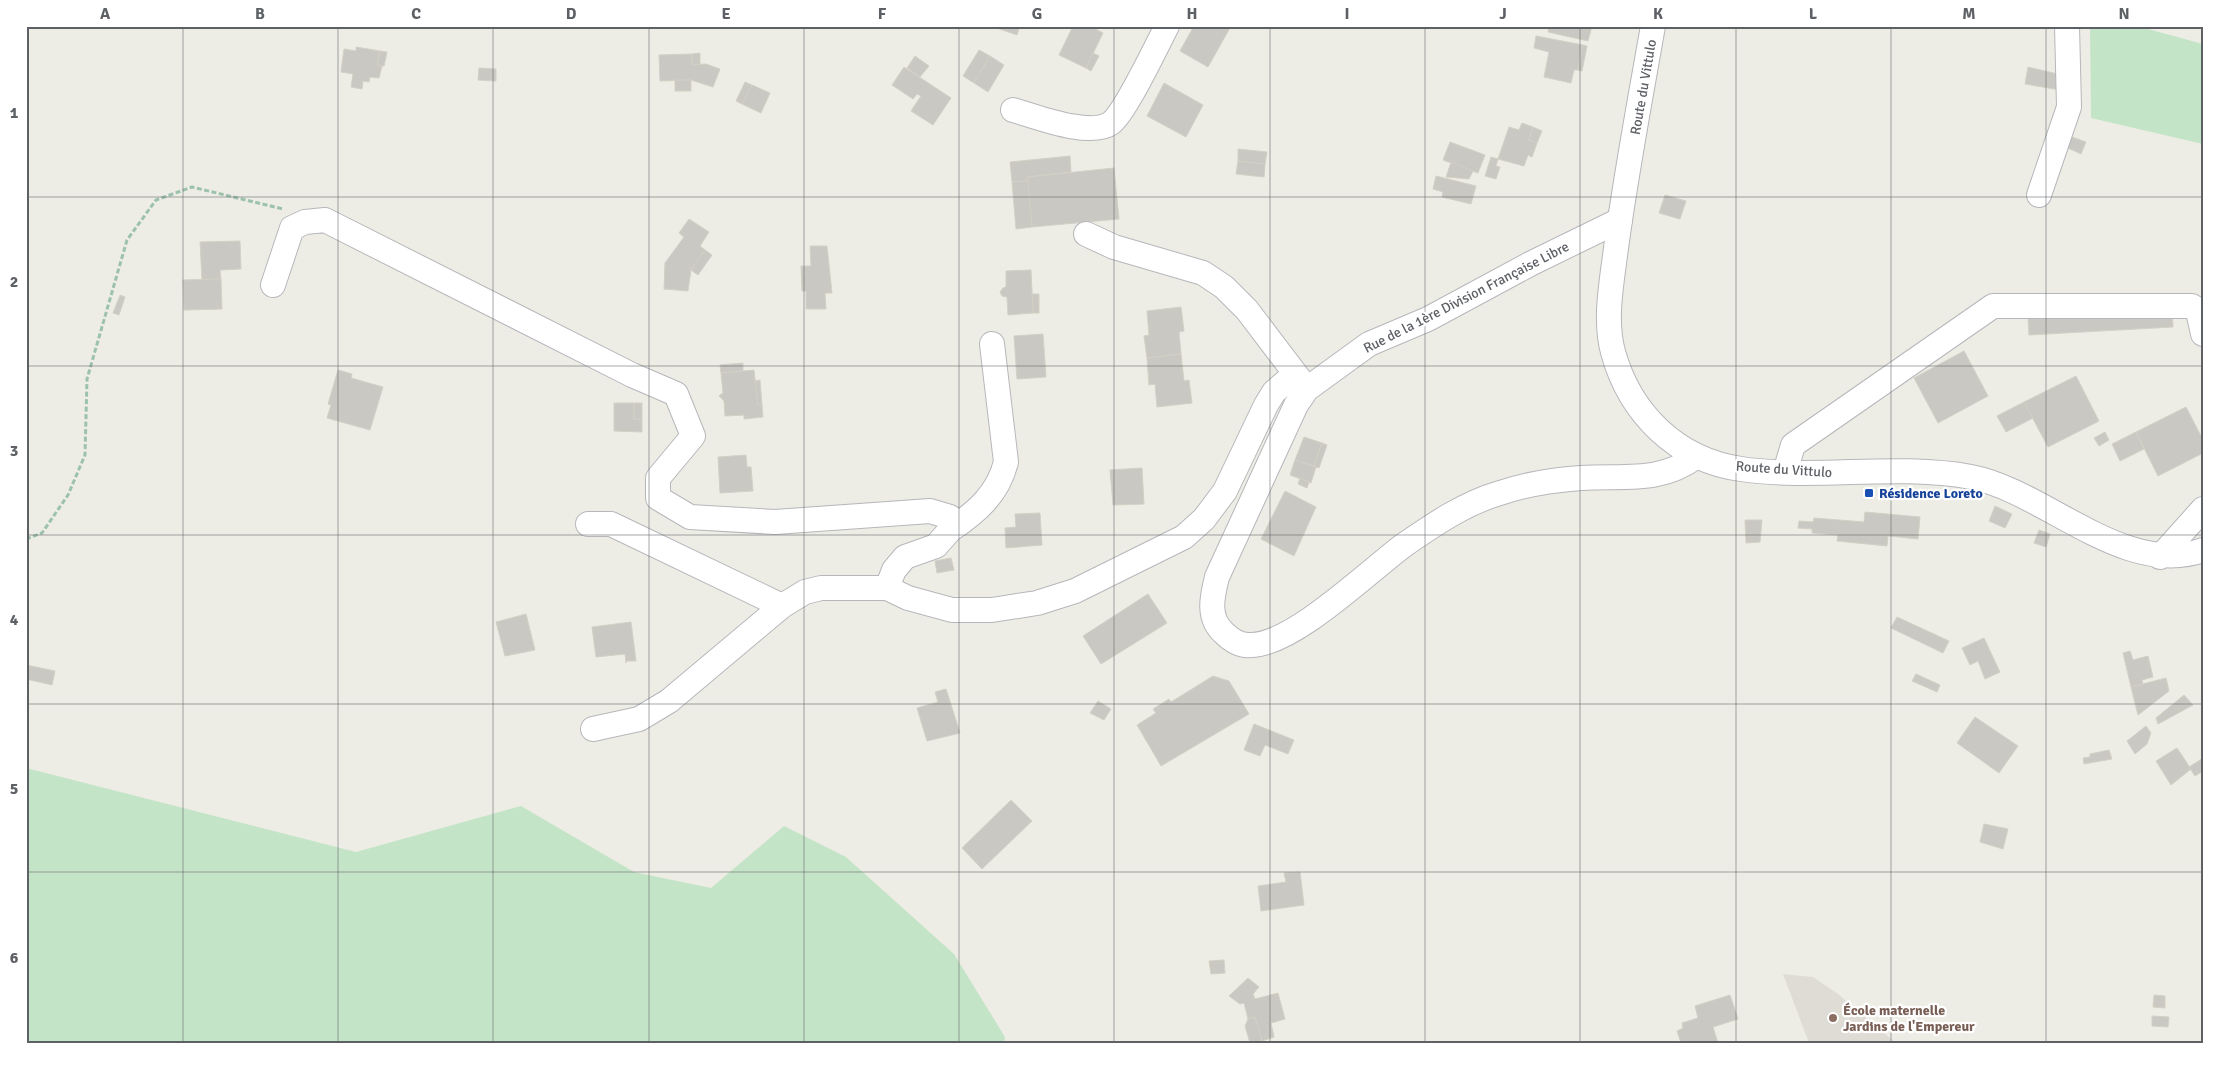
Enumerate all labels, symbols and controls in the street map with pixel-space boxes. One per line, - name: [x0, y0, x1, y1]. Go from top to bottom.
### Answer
- text: A: [100, 4, 111, 24]
- text: B: [255, 4, 265, 24]
- text: C: [411, 4, 421, 24]
- text: D: [566, 4, 577, 24]
- text: E: [721, 4, 731, 24]
- text: F: [878, 4, 887, 24]
- text: G: [1032, 4, 1042, 24]
- text: H: [1187, 4, 1197, 24]
- text: I: [1344, 4, 1350, 24]
- text: J: [1499, 4, 1507, 24]
- text: K: [1653, 4, 1663, 24]
- text: L: [1809, 4, 1818, 24]
- text: M: [1962, 4, 1976, 24]
- text: N: [2118, 4, 2130, 24]
- street label: Route du Vittulo: [1627, 38, 1660, 136]
- text: 1: [10, 103, 19, 123]
- street label: Rue de la 1ère Division Française Libre: [1361, 238, 1572, 357]
- text: 2: [10, 272, 18, 292]
- text: 3: [10, 441, 18, 461]
- street label: Route du Vittulo: [1735, 458, 1833, 481]
- place label: Résidence Loreto: [1879, 485, 1983, 502]
- marker: Résidence Loreto: [1863, 487, 1875, 499]
- text: 4: [10, 610, 19, 630]
- text: 5: [10, 779, 18, 799]
- text: 6: [10, 948, 19, 968]
- place label: École maternelle Jardins de l'Empereur: [1843, 1002, 1975, 1035]
- marker: École maternelle Jardins de l'Empereur: [1827, 1012, 1839, 1024]

